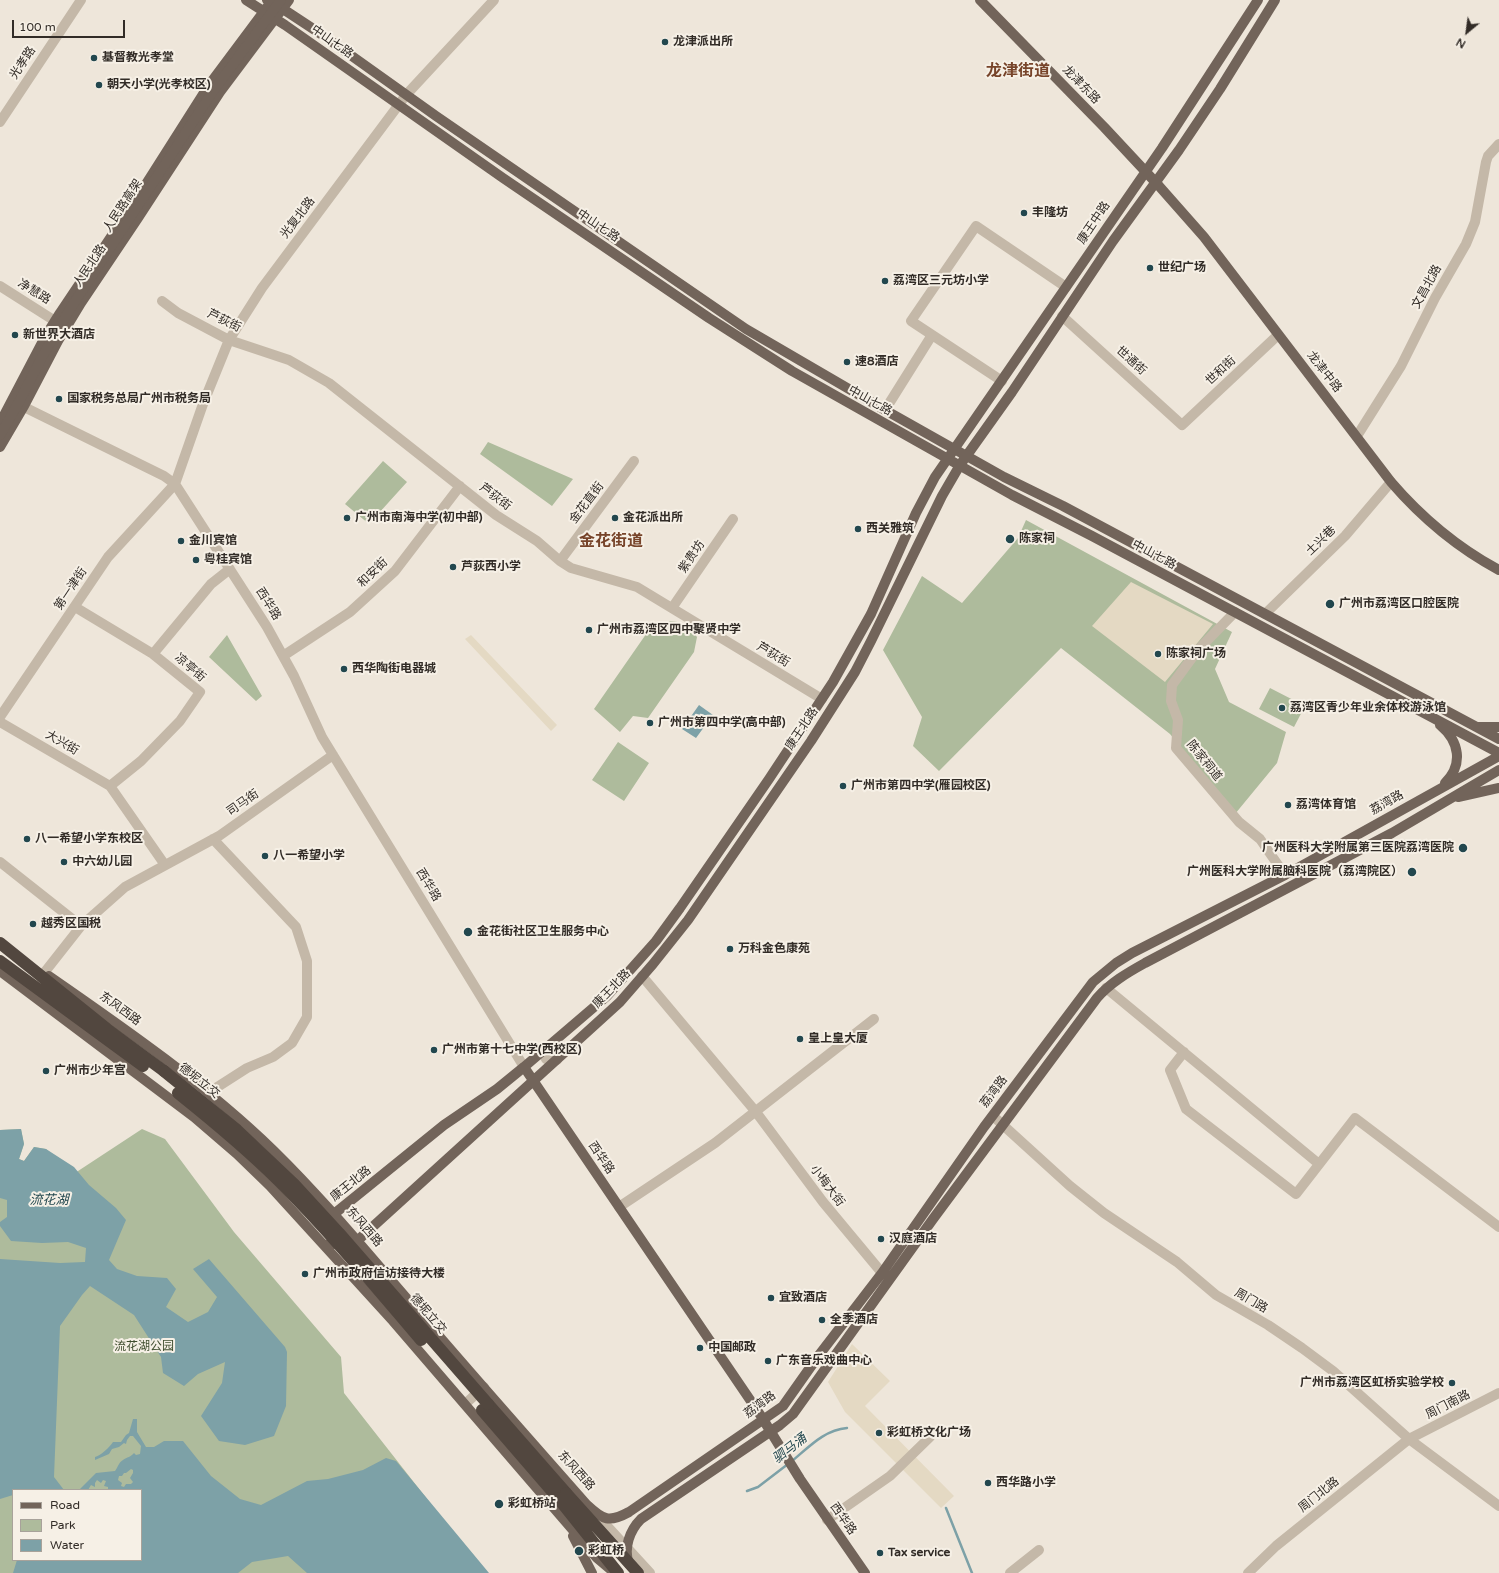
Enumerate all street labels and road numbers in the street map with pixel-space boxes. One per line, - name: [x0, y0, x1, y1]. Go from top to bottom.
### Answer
- street label: 中山七路: [308, 22, 356, 62]
- street label: 光孝路: [7, 44, 39, 82]
- street label: 龙津东路: [1059, 63, 1103, 107]
- street label: 人民路高架: [101, 177, 145, 235]
- street label: 光复北路: [278, 194, 318, 242]
- street label: 康王中路: [1075, 199, 1113, 247]
- street label: 中山七路: [574, 207, 622, 245]
- street label: 人民北路: [71, 242, 109, 290]
- street label: 文昌北路: [1409, 263, 1445, 311]
- street label: 净慧路: [15, 276, 53, 308]
- street label: 芦荻街: [205, 307, 243, 335]
- street label: 世通街: [1113, 344, 1149, 378]
- street label: 龙津中路: [1304, 349, 1344, 395]
- street label: 世和街: [1203, 353, 1239, 389]
- street label: 中山七路: [846, 383, 894, 419]
- street label: 金花直街: [567, 479, 607, 527]
- street label: 芦荻街: [476, 480, 514, 514]
- street label: 土兴巷: [1303, 523, 1339, 559]
- street label: 中山七路: [1129, 537, 1179, 573]
- street label: 紫贵坊: [676, 538, 708, 576]
- street label: 和安街: [355, 555, 391, 591]
- street label: 第一津街: [52, 565, 90, 613]
- street label: 西华路: [252, 585, 284, 623]
- street label: 芦荻街: [754, 640, 792, 670]
- street label: 凉亭街: [172, 651, 208, 685]
- street label: 康王北路: [783, 705, 821, 753]
- street label: 大兴街: [43, 728, 81, 758]
- street label: 陈家祠道: [1183, 738, 1225, 784]
- street label: 司马街: [224, 787, 262, 819]
- street label: 荔湾路: [1368, 788, 1406, 818]
- street label: 西华路: [413, 866, 443, 904]
- street label: 康王北路: [590, 967, 634, 1011]
- street label: 东风西路: [96, 989, 144, 1029]
- street label: 德坭立交: [176, 1061, 222, 1101]
- street label: 荔湾路: [977, 1073, 1011, 1111]
- street label: 西华路: [585, 1139, 617, 1177]
- street label: 小梅大街: [807, 1162, 847, 1210]
- street label: 康王北路: [328, 1163, 374, 1205]
- street label: 东风西路: [343, 1204, 385, 1250]
- street label: 周门路: [1232, 1286, 1270, 1316]
- street label: 德坭立交: [407, 1291, 449, 1337]
- street label: 荔湾路: [741, 1388, 779, 1422]
- street label: 周门南路: [1423, 1388, 1473, 1422]
- street label: 东风西路: [555, 1448, 597, 1494]
- street label: 周门北路: [1296, 1474, 1342, 1516]
- street label: 西华路: [827, 1500, 859, 1538]

